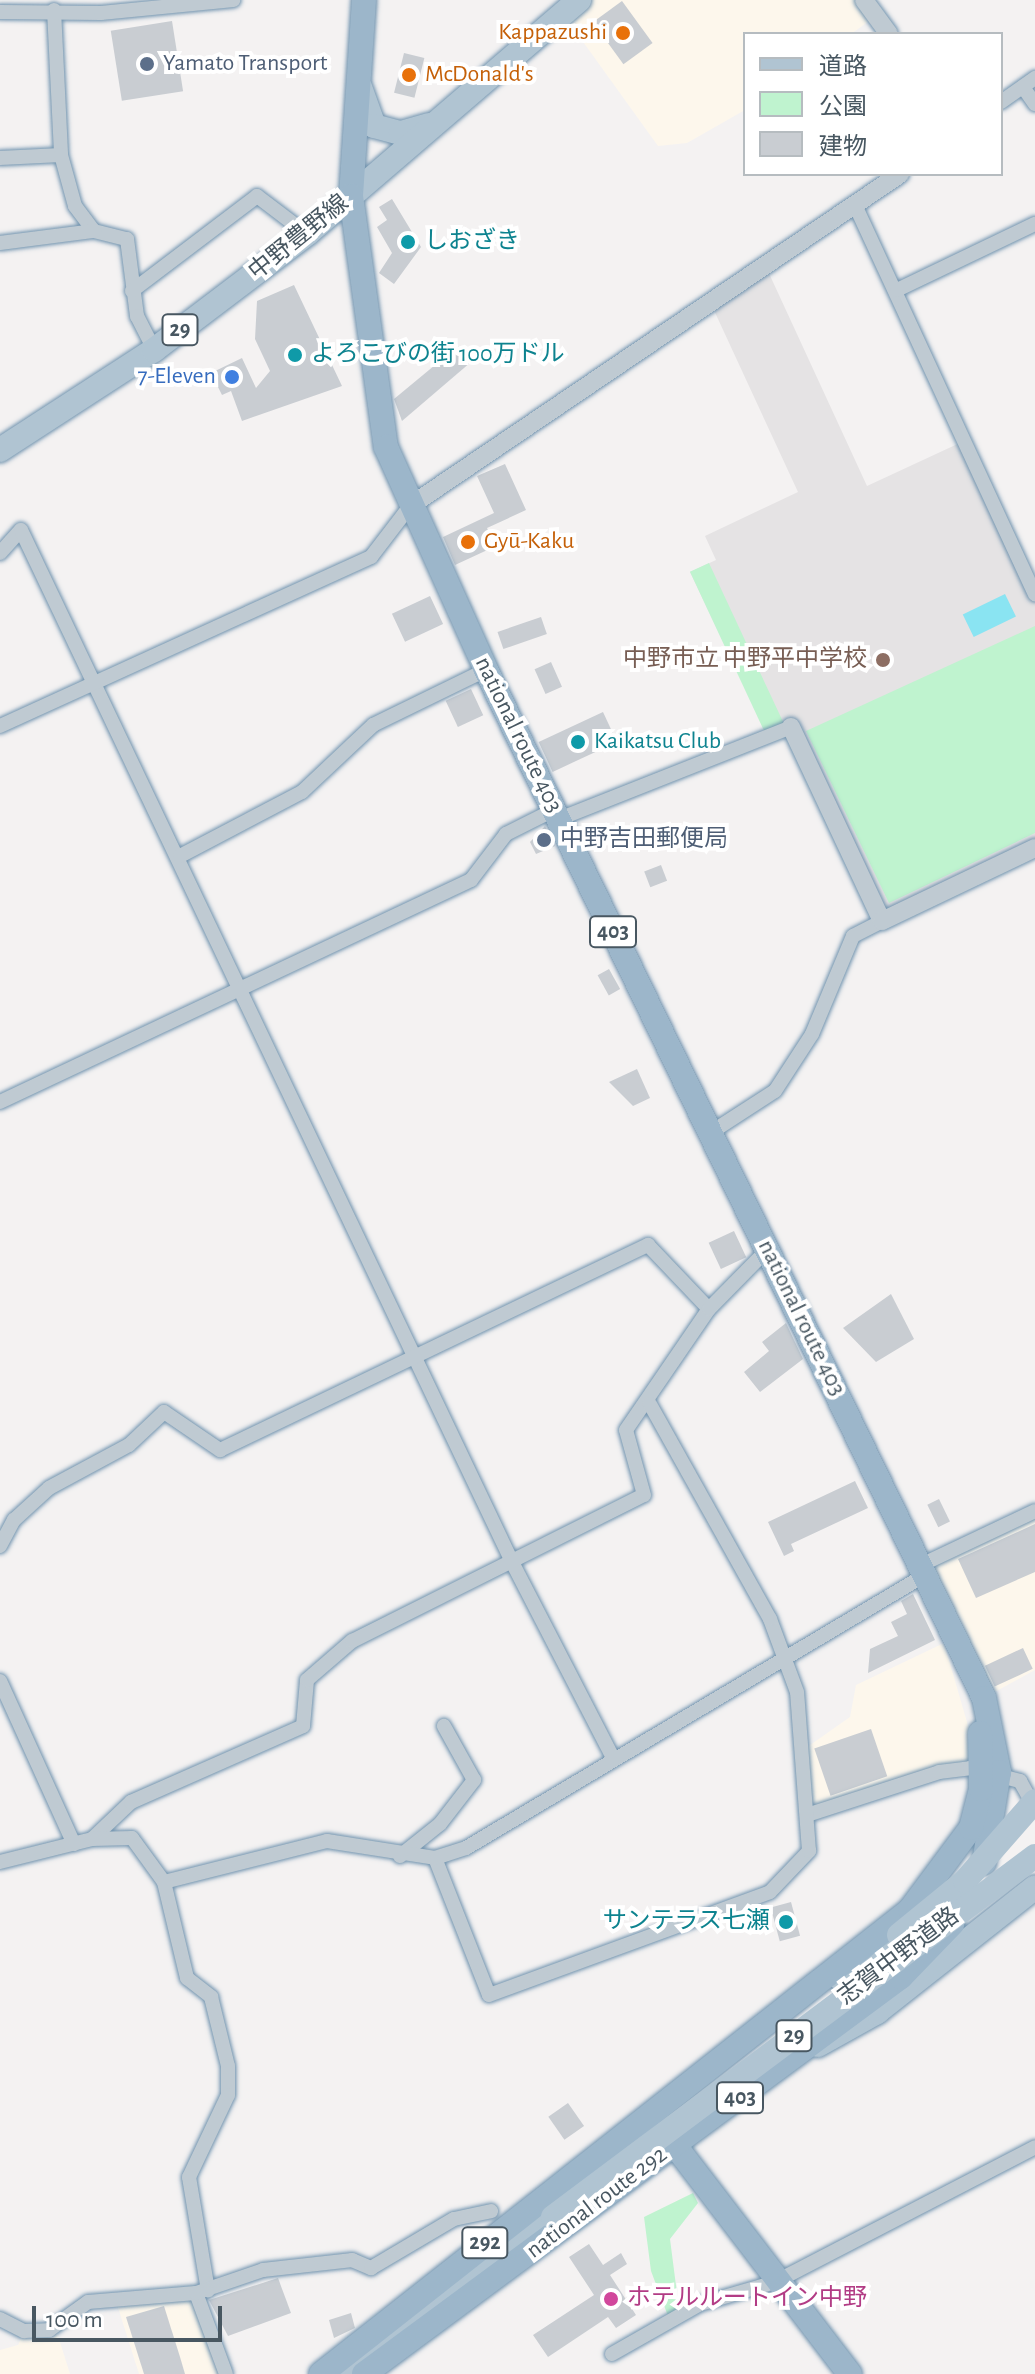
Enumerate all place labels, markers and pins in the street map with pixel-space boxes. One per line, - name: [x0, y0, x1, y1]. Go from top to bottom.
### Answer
- place label: Kappazushi: [498, 19, 607, 47]
- marker: Kappazushi: [614, 24, 632, 42]
- place label: Yamato Transport: [163, 50, 327, 78]
- marker: Yamato Transport: [138, 55, 156, 73]
- place label: McDonald's: [425, 61, 534, 89]
- marker: McDonald's: [400, 66, 418, 84]
- place label: しおざき: [424, 228, 520, 256]
- marker: しおざき: [399, 233, 417, 251]
- place label: よろこびの街 100万ドル: [311, 341, 565, 369]
- marker: よろこびの街 100万ドル: [286, 346, 304, 364]
- place label: 7-Eleven: [138, 363, 216, 391]
- marker: 7-Eleven: [223, 368, 241, 386]
- place label: Gyū-Kaku: [484, 528, 574, 556]
- marker: Gyū-Kaku: [459, 533, 477, 551]
- place label: 中野市立 中野平中学校: [623, 646, 867, 674]
- marker: 中野市立 中野平中学校: [874, 651, 892, 669]
- place label: Kaikatsu Club: [594, 728, 721, 756]
- marker: Kaikatsu Club: [569, 733, 587, 751]
- place label: 中野吉田郵便局: [560, 826, 728, 854]
- marker: 中野吉田郵便局: [535, 831, 553, 849]
- place label: サンテラス七瀬: [602, 1908, 770, 1936]
- marker: サンテラス七瀬: [777, 1913, 795, 1931]
- place label: ホテルルートイン中野: [627, 2285, 867, 2313]
- marker: ホテルルートイン中野: [602, 2290, 620, 2308]

